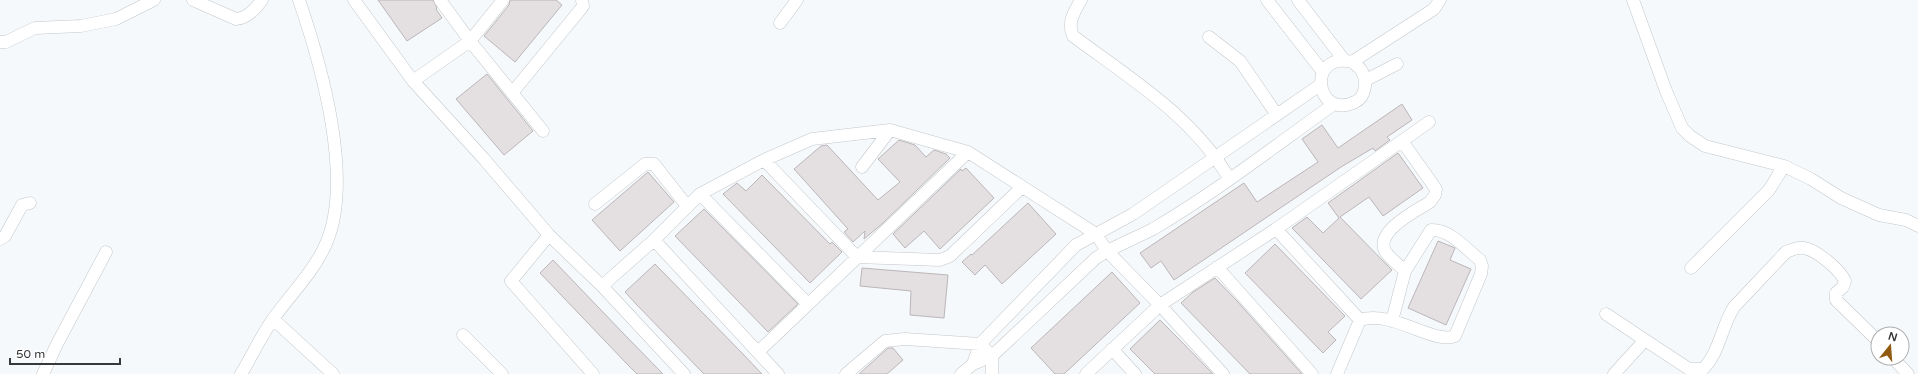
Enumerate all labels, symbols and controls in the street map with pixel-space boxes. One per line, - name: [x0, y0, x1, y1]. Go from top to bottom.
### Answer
- north arrow: [1870, 326, 1910, 366]
- text: N: [1887, 329, 1899, 344]
- scale bar: [10, 340, 120, 366]
- text: 50 m: [16, 347, 45, 361]

